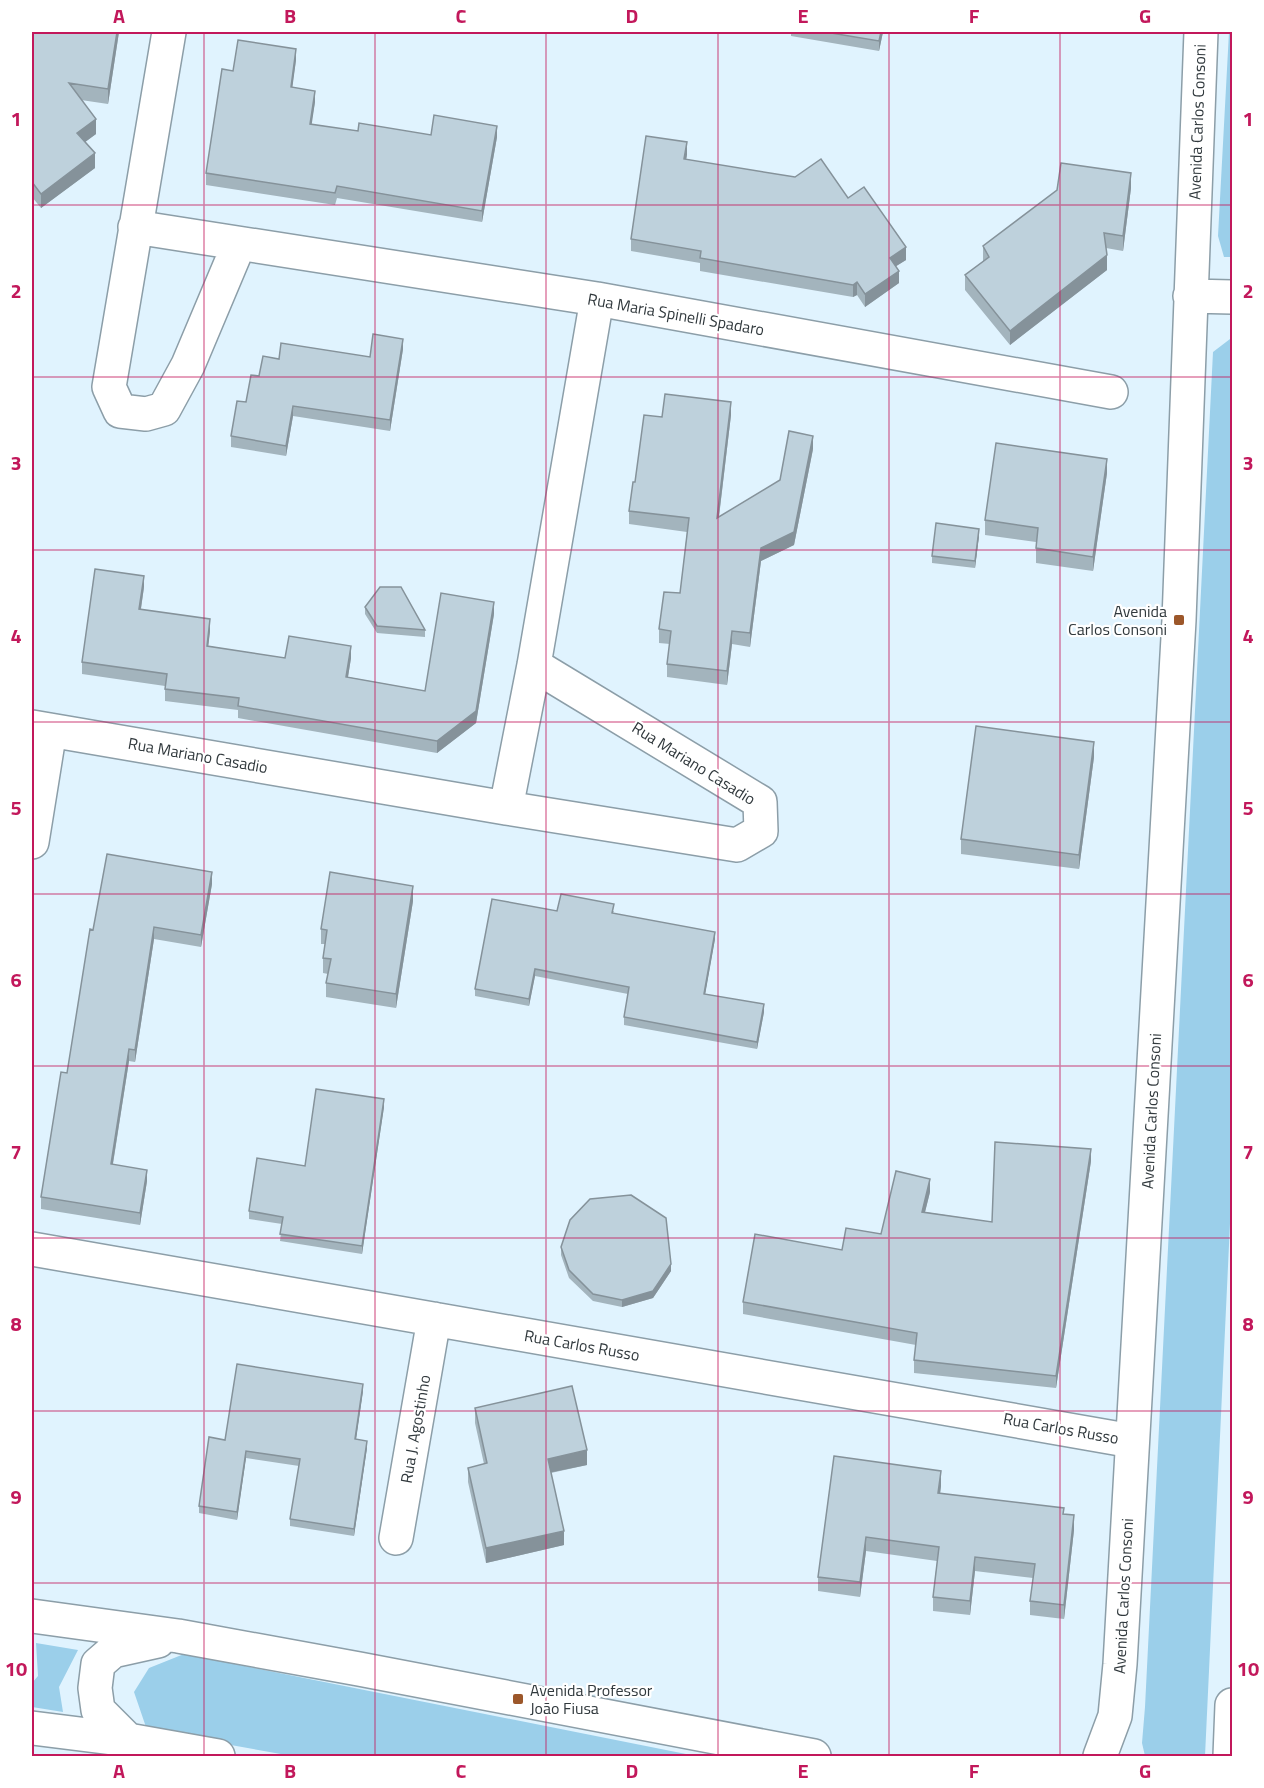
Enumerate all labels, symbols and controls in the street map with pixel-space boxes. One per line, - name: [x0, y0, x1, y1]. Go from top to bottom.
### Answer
- text: A: [113, 0, 125, 31]
- text: B: [284, 0, 296, 31]
- text: C: [456, 0, 467, 31]
- text: D: [626, 0, 638, 31]
- text: E: [797, 0, 809, 31]
- text: F: [969, 0, 980, 31]
- text: G: [1139, 0, 1151, 31]
- street label: Avenida Carlos Consoni: [1182, 44, 1212, 200]
- text: 1: [10, 103, 22, 134]
- text: 1: [1242, 103, 1254, 134]
- text: 2: [10, 275, 22, 306]
- text: 2: [1242, 275, 1254, 306]
- street label: Rua Maria Spinelli Spadaro: [586, 287, 766, 341]
- text: 3: [10, 447, 22, 478]
- text: 3: [1242, 447, 1254, 478]
- place label: Avenida Carlos Consoni: [1068, 599, 1167, 641]
- marker: Avenida Carlos Consoni: [1172, 613, 1186, 627]
- text: 4: [10, 620, 22, 651]
- text: 4: [1242, 620, 1254, 651]
- street label: Rua Mariano Casadio: [628, 715, 760, 811]
- street label: Rua Mariano Casadio: [126, 731, 270, 779]
- text: 5: [10, 792, 22, 823]
- text: 5: [1242, 792, 1254, 823]
- text: 6: [10, 964, 22, 995]
- text: 6: [1242, 964, 1254, 995]
- street label: Avenida Carlos Consoni: [1135, 1033, 1167, 1189]
- text: 7: [10, 1136, 22, 1167]
- text: 7: [1242, 1136, 1254, 1167]
- text: 8: [10, 1308, 22, 1339]
- text: 8: [1242, 1308, 1254, 1339]
- street label: Rua Carlos Russo: [522, 1323, 642, 1367]
- street label: Rua J. Agostinho: [394, 1373, 436, 1485]
- street label: Rua Carlos Russo: [1001, 1406, 1121, 1450]
- text: 9: [10, 1481, 22, 1512]
- text: 9: [1242, 1481, 1254, 1512]
- street label: Avenida Carlos Consoni: [1107, 1518, 1139, 1674]
- text: 10: [5, 1653, 27, 1684]
- text: 10: [1237, 1653, 1259, 1684]
- place label: Avenida Professor João Fiusa: [530, 1678, 653, 1720]
- marker: Avenida Professor João Fiusa: [511, 1692, 525, 1706]
- text: A: [113, 1755, 125, 1786]
- text: B: [284, 1755, 296, 1786]
- text: C: [456, 1755, 467, 1786]
- text: D: [626, 1755, 638, 1786]
- text: E: [797, 1755, 809, 1786]
- text: F: [969, 1755, 980, 1786]
- text: G: [1139, 1755, 1151, 1786]

